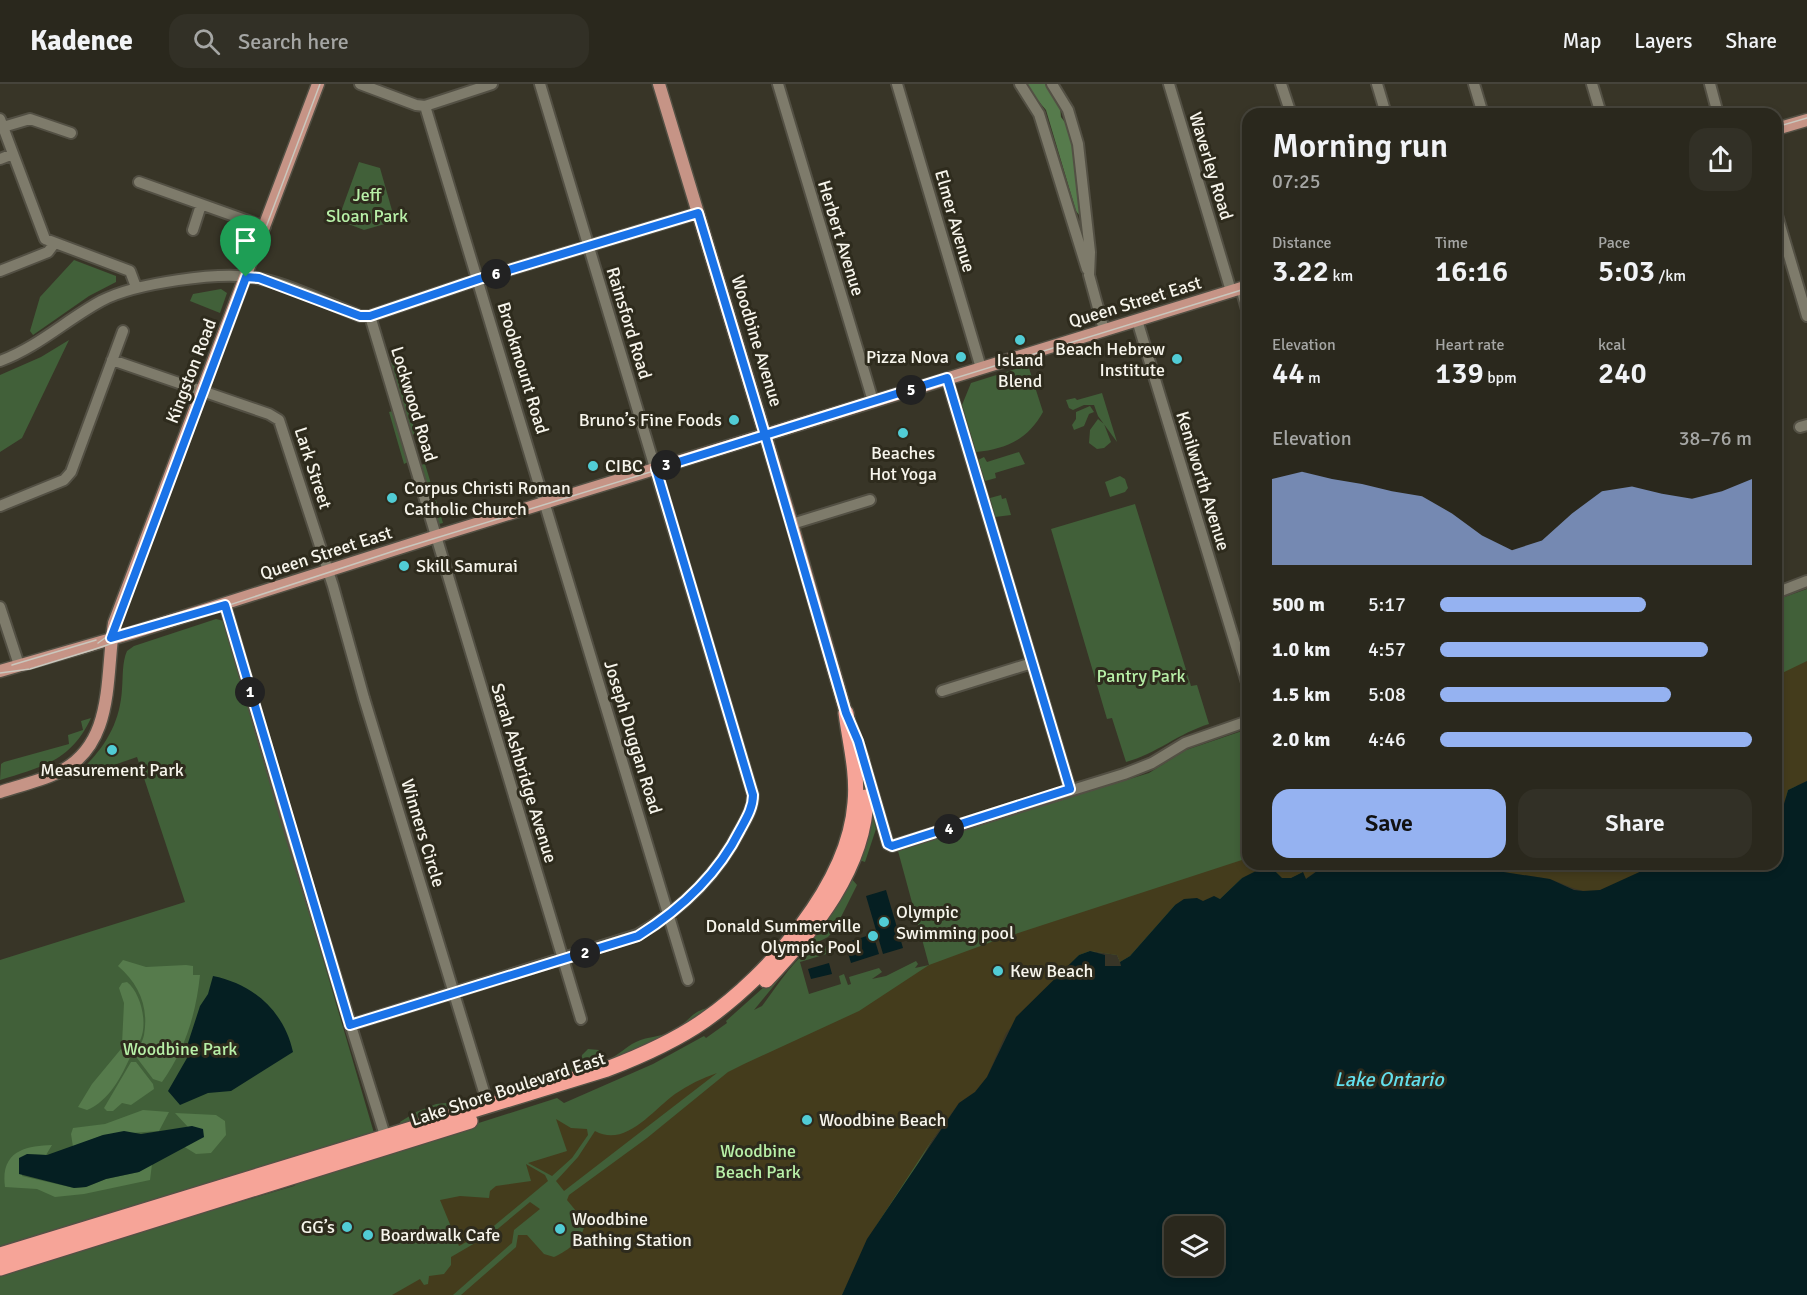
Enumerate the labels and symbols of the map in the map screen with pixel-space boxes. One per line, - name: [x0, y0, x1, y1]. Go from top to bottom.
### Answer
- street label: Waverley Road: [1184, 109, 1238, 223]
- street label: Elmer Avenue: [930, 167, 980, 275]
- street label: Herbert Avenue: [813, 177, 869, 299]
- park label: Jeff Sloan Park: [326, 184, 408, 227]
- pin: [220, 215, 271, 277]
- pin: 6: [481, 259, 511, 289]
- street label: Rainsford Road: [602, 264, 656, 382]
- street label: Queen Street East: [1066, 271, 1204, 333]
- street label: Woodbine Avenue: [727, 273, 787, 409]
- street label: Brookmount Road: [492, 299, 554, 437]
- street label: Kingston Road: [161, 315, 221, 427]
- marker: Island Blend: [1013, 333, 1027, 347]
- place label: Beach Hebrew Institute: [1055, 338, 1165, 381]
- street label: Lockwood Road: [386, 344, 442, 464]
- place label: Pizza Nova: [866, 346, 949, 368]
- place label: Island Blend: [997, 349, 1043, 392]
- marker: Pizza Nova: [954, 350, 968, 364]
- marker: Beach Hebrew Institute: [1170, 352, 1184, 366]
- pin: 5: [896, 375, 926, 405]
- place label: Bruno’s Fine Foods: [579, 409, 722, 431]
- street label: Kenilworth Avenue: [1171, 409, 1235, 553]
- marker: Bruno’s Fine Foods: [727, 413, 741, 427]
- street label: Lark Street: [289, 424, 337, 512]
- marker: Beaches Hot Yoga: [896, 426, 910, 440]
- place label: Beaches Hot Yoga: [869, 442, 937, 485]
- pin: 3: [651, 450, 681, 480]
- place label: CIBC: [605, 455, 643, 477]
- marker: CIBC: [586, 459, 600, 473]
- place label: Corpus Christi Roman Catholic Church: [404, 477, 571, 520]
- marker: Corpus Christi Roman Catholic Church: [385, 491, 399, 505]
- street label: Queen Street East: [257, 521, 395, 585]
- place label: Skill Samurai: [416, 555, 518, 577]
- marker: Skill Samurai: [397, 559, 411, 573]
- street label: Joseph Duggan Road: [599, 657, 667, 817]
- park label: Pantry Park: [1096, 665, 1186, 687]
- pin: 1: [235, 677, 265, 707]
- street label: Sarah Ashbridge Avenue: [486, 680, 562, 866]
- marker: Measurement Park: [105, 743, 119, 757]
- place label: Measurement Park: [40, 759, 184, 781]
- street label: Winners Circle: [396, 776, 450, 890]
- pin: 4: [934, 814, 964, 844]
- place label: Olympic Swimming pool: [896, 901, 1014, 944]
- place label: Donald Summerville Olympic Pool: [706, 915, 861, 958]
- marker: Olympic Swimming pool: [877, 915, 891, 929]
- marker: Donald Summerville Olympic Pool: [866, 929, 880, 943]
- pin: 2: [570, 938, 600, 968]
- place label: Kew Beach: [1010, 960, 1093, 982]
- marker: Kew Beach: [991, 964, 1005, 978]
- park label: Woodbine Park: [123, 1038, 237, 1060]
- street label: Lake Shore Boulevard East: [408, 1047, 608, 1131]
- water label: Lake Ontario: [1334, 1067, 1445, 1092]
- place label: Woodbine Beach: [819, 1109, 946, 1131]
- marker: Woodbine Beach: [800, 1113, 814, 1127]
- park label: Woodbine Beach Park: [715, 1140, 801, 1183]
- place label: Woodbine Bathing Station: [572, 1208, 692, 1251]
- place label: GG’s: [301, 1216, 335, 1238]
- marker: GG’s: [340, 1220, 354, 1234]
- marker: Woodbine Bathing Station: [553, 1222, 567, 1236]
- place label: Boardwalk Cafe: [380, 1224, 500, 1246]
- marker: Boardwalk Cafe: [361, 1228, 375, 1242]

